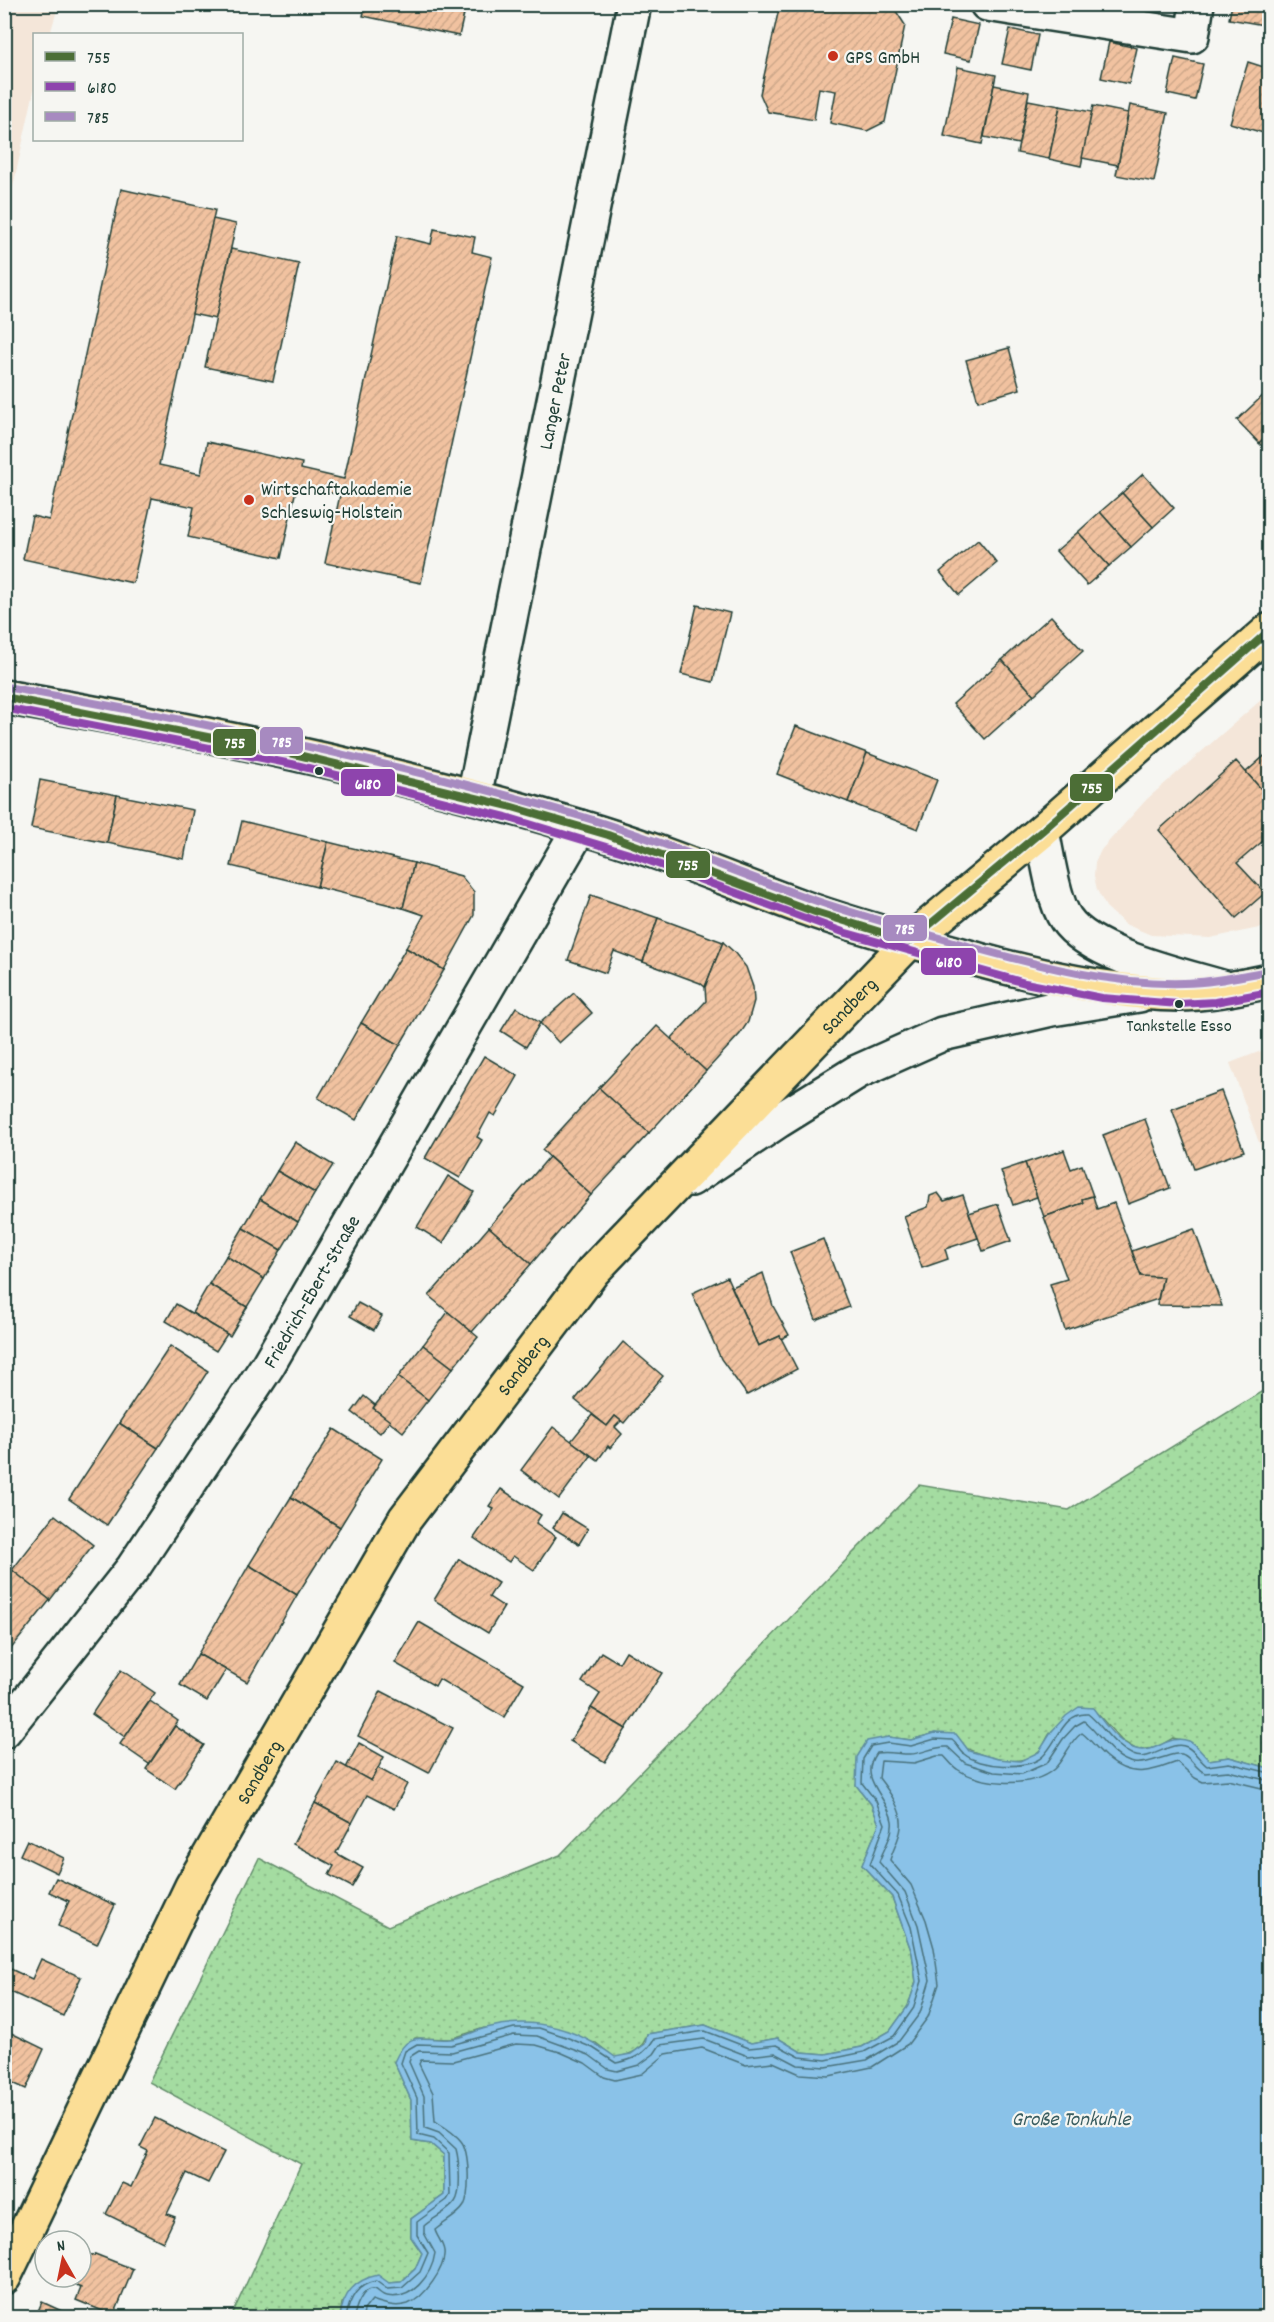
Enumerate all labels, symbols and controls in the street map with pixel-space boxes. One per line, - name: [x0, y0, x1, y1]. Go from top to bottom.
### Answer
- legend: [33, 33, 243, 141]
- place label: GPS GmbH: [845, 45, 920, 73]
- text: 755: [87, 47, 111, 72]
- marker: GPS GmbH: [826, 49, 840, 63]
- text: 6180: [87, 77, 117, 102]
- text: 785: [87, 107, 109, 132]
- street label: Langer Peter: [533, 350, 580, 452]
- place label: Wirtschaftakademie Schleswig-Holstein: [261, 477, 412, 528]
- marker: Wirtschaftakademie Schleswig-Holstein: [242, 493, 256, 507]
- line badge: 785: [259, 726, 304, 755]
- line badge: 755: [212, 728, 257, 757]
- text: 785: [272, 732, 292, 755]
- text: 755: [225, 733, 245, 756]
- unlabelled marker: [313, 765, 325, 777]
- line badge: 6180: [340, 768, 396, 797]
- line badge: 755: [1069, 773, 1114, 802]
- text: 6180: [355, 774, 381, 797]
- text: 755: [1082, 778, 1102, 801]
- line badge: 755: [665, 850, 711, 879]
- text: 755: [678, 855, 698, 878]
- line badge: 785: [882, 914, 928, 942]
- text: 785: [895, 919, 915, 942]
- line badge: 6180: [920, 947, 977, 976]
- text: 6180: [936, 952, 962, 975]
- street label: Sandberg: [816, 972, 885, 1042]
- marker: Tankstelle Esso: [1173, 998, 1185, 1010]
- place label: Tankstelle Esso: [1126, 1015, 1232, 1040]
- street label: Friedrich-Ebert-Straße: [258, 1211, 369, 1375]
- street label: Sandberg: [492, 1330, 557, 1403]
- street label: Sandberg: [231, 1736, 291, 1811]
- water label: Große Tonkuhle: [1012, 2106, 1132, 2136]
- north arrow: [33, 2229, 93, 2289]
- text: N: [55, 2235, 67, 2259]

